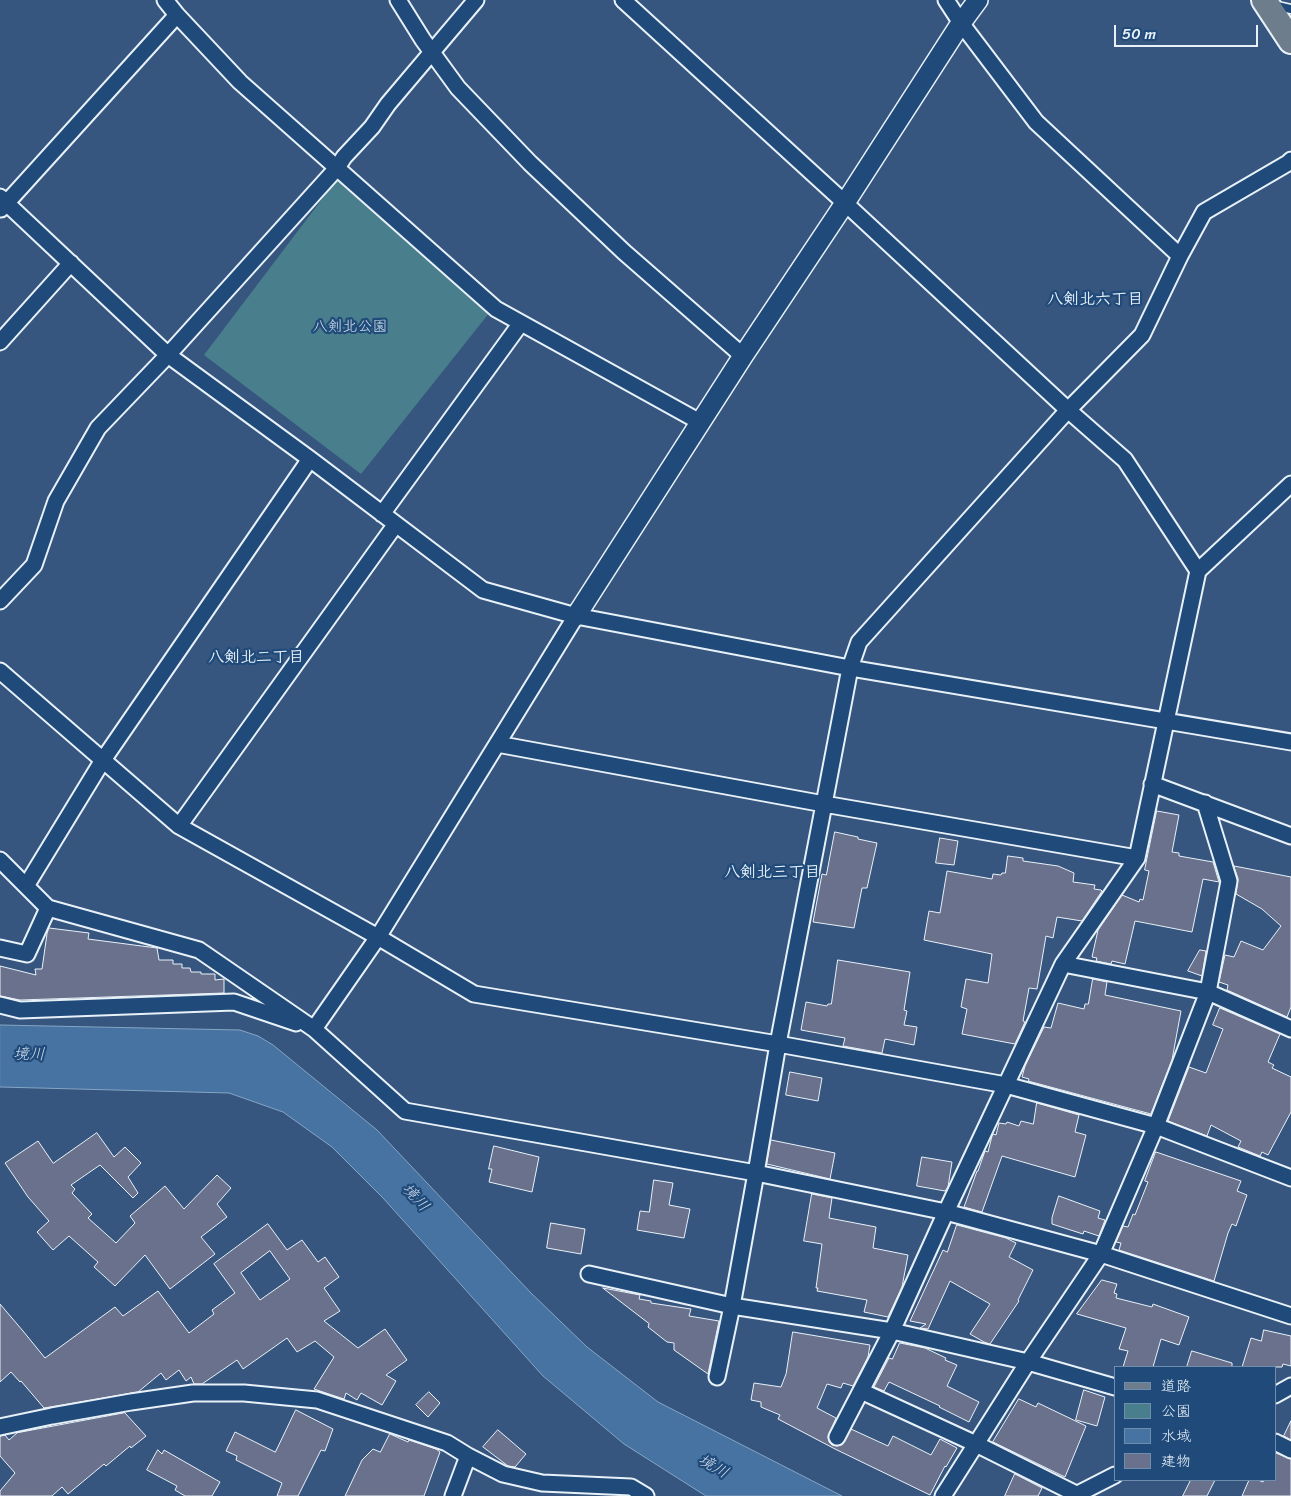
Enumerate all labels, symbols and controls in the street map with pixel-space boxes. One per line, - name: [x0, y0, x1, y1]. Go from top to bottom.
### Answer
- scale bar: [1116, 15, 1260, 47]
- text: 50 m: [1122, 21, 1156, 47]
- district label: 八剣北六丁目: [1047, 290, 1143, 310]
- park label: 八剣北公園: [313, 318, 387, 336]
- district label: 八剣北二丁目: [208, 648, 304, 668]
- district label: 八剣北三丁目: [724, 863, 820, 883]
- water label: 境川: [13, 1045, 45, 1065]
- water label: 境川: [397, 1180, 433, 1216]
- legend: [1114, 1366, 1276, 1481]
- text: 道路: [1161, 1373, 1191, 1399]
- text: 公園: [1161, 1398, 1191, 1424]
- text: 水域: [1161, 1423, 1191, 1449]
- text: 建物: [1161, 1448, 1191, 1474]
- water label: 境川: [694, 1451, 732, 1483]

